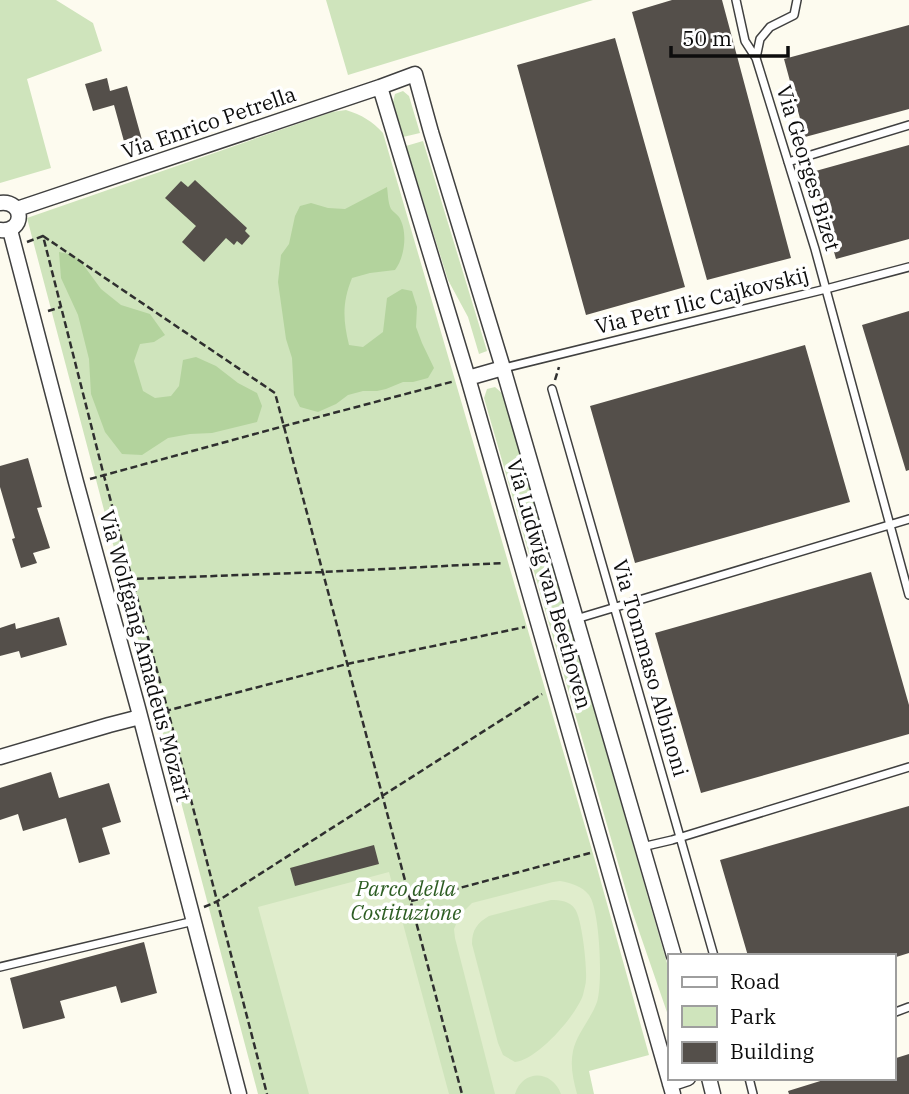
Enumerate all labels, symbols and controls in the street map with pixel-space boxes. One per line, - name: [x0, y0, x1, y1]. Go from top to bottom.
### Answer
- scale bar: [671, 14, 788, 58]
- text: 50 m: [682, 24, 732, 52]
- street label: Via Enrico Petrella: [118, 79, 300, 165]
- street label: Via Georges Bizet: [770, 82, 847, 254]
- street label: Via Petr Ilic Cajkovskij: [592, 260, 812, 340]
- street label: Via Ludwig van Beethoven: [501, 455, 599, 712]
- street label: Via Wolfgang Amadeus Mozart: [94, 507, 198, 805]
- street label: Via Tommaso Albinoni: [607, 556, 695, 779]
- park label: Parco della Costituzione: [351, 874, 462, 926]
- legend: [668, 954, 895, 1080]
- text: Road: [730, 967, 780, 995]
- text: Park: [730, 1002, 777, 1030]
- text: Building: [730, 1037, 815, 1065]

